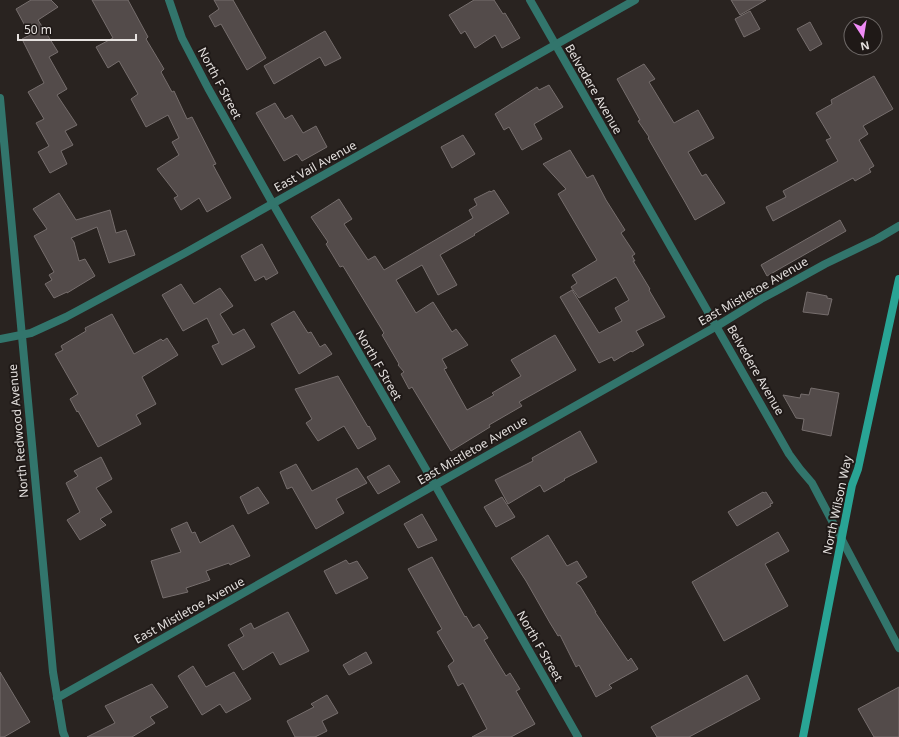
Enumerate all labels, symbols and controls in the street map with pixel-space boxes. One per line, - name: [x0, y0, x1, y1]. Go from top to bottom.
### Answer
- scale bar: [18, 16, 136, 42]
- north arrow: [843, 16, 883, 56]
- text: 50 m: [24, 21, 52, 38]
- text: N: [859, 38, 871, 55]
- street label: Belvedere Avenue: [561, 41, 627, 137]
- street label: North F Street: [194, 44, 246, 122]
- street label: East Vail Avenue: [271, 136, 359, 196]
- street label: East Mistletoe Avenue: [695, 252, 811, 329]
- street label: Belvedere Avenue: [723, 322, 789, 418]
- street label: North F Street: [352, 327, 406, 404]
- street label: North Redwood Avenue: [4, 363, 32, 499]
- street label: East Mistletoe Avenue: [414, 411, 530, 488]
- street label: North Wilson Way: [818, 453, 856, 556]
- street label: East Mistletoe Avenue: [131, 572, 248, 648]
- street label: North F Street: [513, 608, 567, 685]

